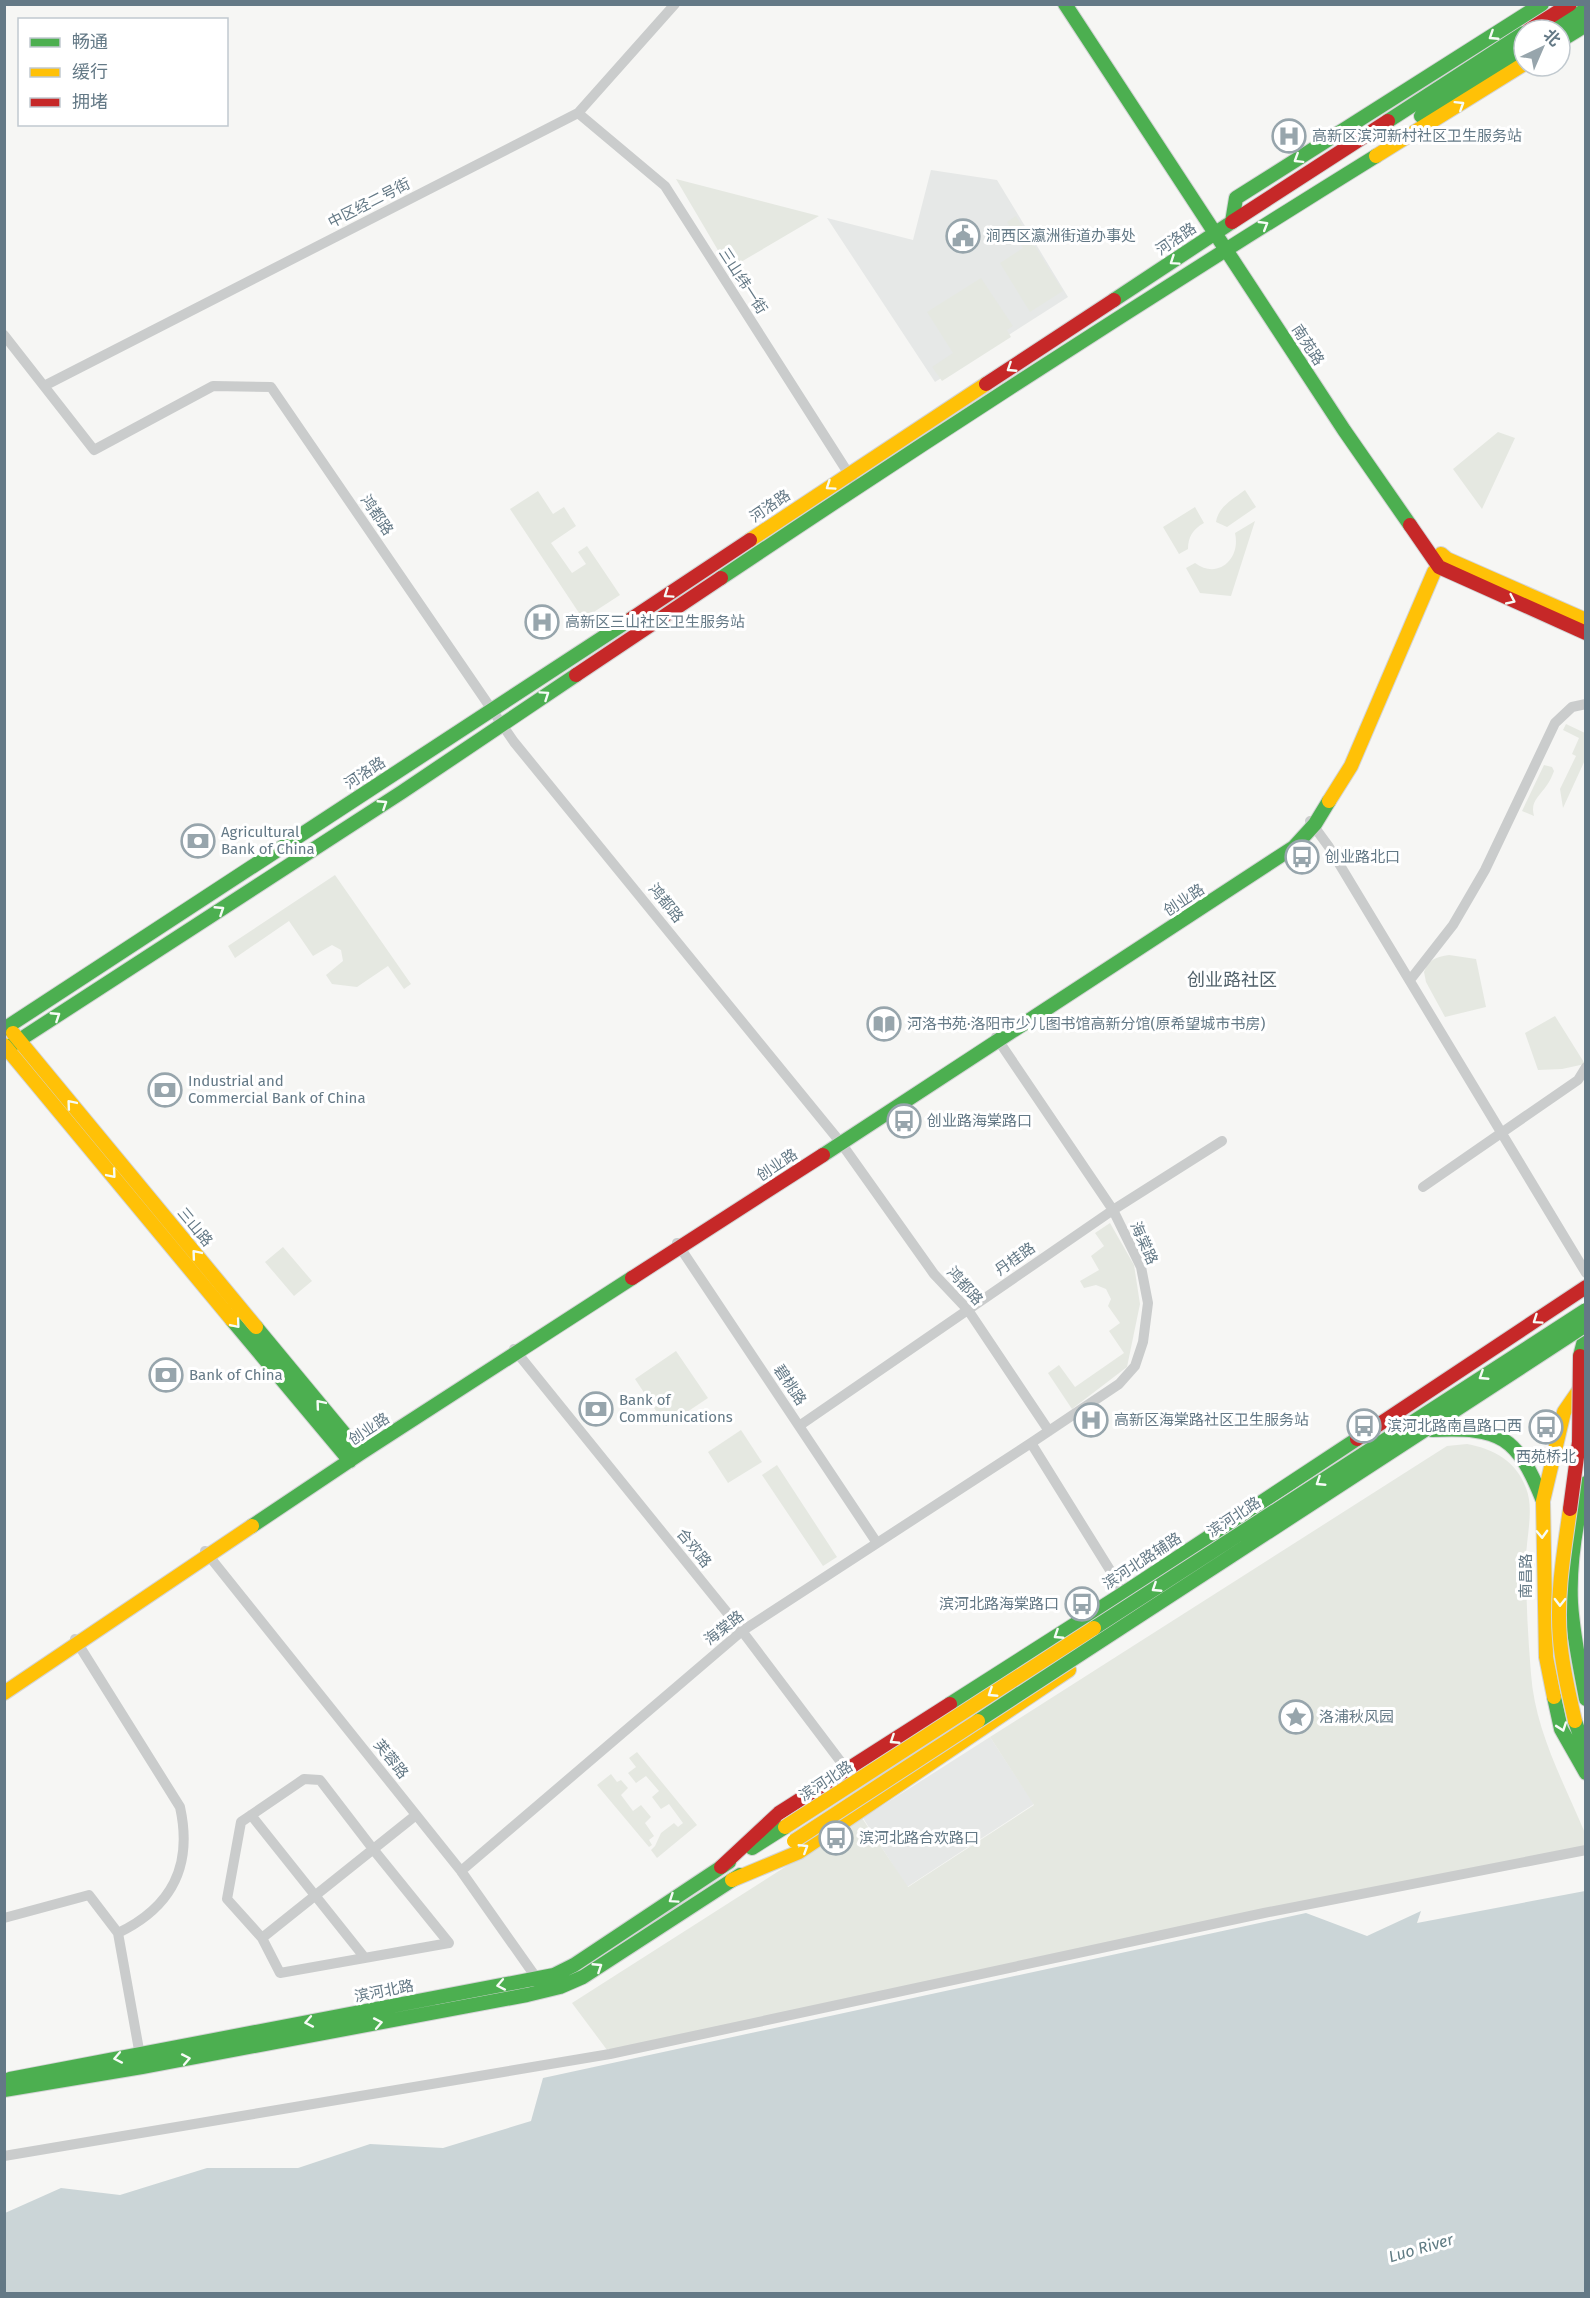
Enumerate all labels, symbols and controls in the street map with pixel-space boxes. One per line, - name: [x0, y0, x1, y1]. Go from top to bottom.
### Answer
- legend: [18, 18, 228, 126]
- north arrow: [1512, 18, 1572, 78]
- text: 北: [1540, 25, 1564, 50]
- one-way arrow: [1488, 29, 1499, 40]
- text: 畅通: [72, 31, 108, 53]
- text: 缓行: [72, 61, 108, 83]
- text: 拥堵: [72, 91, 108, 113]
- one-way arrow: [1453, 101, 1464, 112]
- hospital icon: 高新区滨河新村社区卫生服务站: [1271, 118, 1307, 154]
- place label: 高新区滨河新村社区卫生服务站: [1312, 127, 1522, 145]
- one-way arrow: [1294, 152, 1305, 163]
- street label: 中区经二号街: [325, 175, 413, 231]
- public building icon: 涧西区瀛洲街道办事处: [945, 218, 981, 254]
- street label: 河洛路: [1152, 219, 1200, 259]
- one-way arrow: [1258, 221, 1268, 233]
- place label: 涧西区瀛洲街道办事处: [986, 227, 1136, 245]
- street label: 三山纬一街: [715, 245, 771, 317]
- one-way arrow: [1170, 253, 1180, 265]
- street label: 南苑路: [1288, 321, 1328, 369]
- one-way arrow: [1007, 361, 1018, 372]
- one-way arrow: [826, 479, 837, 490]
- street label: 河洛路: [746, 486, 794, 526]
- street label: 鸿都路: [357, 491, 397, 539]
- one-way arrow: [663, 587, 674, 598]
- one-way arrow: [1504, 593, 1515, 605]
- hospital icon: 高新区三山社区卫生服务站: [524, 604, 560, 640]
- place label: 高新区三山社区卫生服务站: [565, 613, 745, 631]
- one-way arrow: [538, 691, 549, 702]
- street label: 河洛路: [341, 753, 389, 793]
- one-way arrow: [377, 799, 387, 811]
- bank icon: Agricultural Bank of China: [180, 823, 216, 859]
- place label: Agricultural Bank of China: [221, 823, 315, 858]
- bus stop icon: 创业路北口: [1284, 839, 1320, 875]
- place label: 创业路北口: [1325, 848, 1400, 866]
- street label: 鸿都路: [645, 880, 687, 926]
- street label: 创业路: [1160, 880, 1208, 920]
- one-way arrow: [213, 906, 224, 917]
- district label: 创业路社区: [1187, 969, 1277, 991]
- library icon: 河洛书苑·洛阳市少儿图书馆高新分馆(原希望城市书房): [866, 1006, 902, 1042]
- one-way arrow: [50, 1013, 61, 1024]
- place label: 河洛书苑·洛阳市少儿图书馆高新分馆(原希望城市书房): [907, 1015, 1265, 1033]
- bank icon: Industrial and Commercial Bank of China: [147, 1072, 183, 1108]
- place label: Industrial and Commercial Bank of China: [188, 1072, 366, 1107]
- one-way arrow: [68, 1099, 79, 1110]
- bus stop icon: 创业路海棠路口: [886, 1103, 922, 1139]
- place label: 创业路海棠路口: [927, 1112, 1032, 1130]
- street label: 创业路: [753, 1145, 801, 1185]
- one-way arrow: [104, 1168, 115, 1179]
- street label: 三山路: [174, 1204, 216, 1250]
- street label: 海棠路: [1127, 1219, 1161, 1267]
- street label: 丹桂路: [991, 1239, 1039, 1279]
- one-way arrow: [192, 1250, 203, 1261]
- street label: 鸿都路: [943, 1263, 987, 1309]
- one-way arrow: [1533, 1313, 1544, 1324]
- one-way arrow: [229, 1318, 240, 1329]
- bank icon: Bank of China: [148, 1357, 184, 1393]
- street label: 碧桃路: [770, 1361, 810, 1409]
- place label: Bank of China: [189, 1366, 283, 1384]
- one-way arrow: [1479, 1368, 1490, 1379]
- bank icon: Bank of Communications: [578, 1391, 614, 1427]
- place label: Bank of Communications: [619, 1391, 733, 1426]
- one-way arrow: [316, 1400, 327, 1411]
- hospital icon: 高新区海棠路社区卫生服务站: [1073, 1402, 1109, 1438]
- bus stop icon: 滨河北路南昌路口西: [1346, 1408, 1382, 1444]
- street label: 创业路: [345, 1409, 393, 1449]
- bus stop icon: 西苑桥北: [1528, 1409, 1564, 1445]
- place label: 高新区海棠路社区卫生服务站: [1114, 1411, 1309, 1429]
- place label: 滨河北路南昌路口西: [1387, 1417, 1522, 1435]
- place label: 西苑桥北: [1516, 1448, 1576, 1466]
- one-way arrow: [1315, 1474, 1326, 1485]
- street label: 滨河北路: [1204, 1493, 1264, 1541]
- street label: 合欢路: [673, 1525, 715, 1571]
- street label: 滨河北路辅路: [1099, 1529, 1185, 1593]
- one-way arrow: [1536, 1530, 1549, 1539]
- street label: 南昌路: [1517, 1553, 1535, 1599]
- one-way arrow: [1152, 1580, 1162, 1592]
- bus stop icon: 滨河北路海棠路口: [1064, 1586, 1100, 1622]
- place label: 滨河北路海棠路口: [939, 1595, 1059, 1613]
- one-way arrow: [1554, 1598, 1566, 1607]
- street label: 海棠路: [701, 1607, 747, 1649]
- one-way arrow: [1054, 1627, 1064, 1639]
- one-way arrow: [988, 1686, 998, 1698]
- place icon: 洛浦秋风园: [1278, 1699, 1314, 1735]
- place label: 洛浦秋风园: [1319, 1708, 1394, 1726]
- one-way arrow: [1554, 1722, 1567, 1732]
- one-way arrow: [890, 1732, 900, 1744]
- street label: 芙蓉路: [370, 1736, 412, 1782]
- street label: 滨河北路: [796, 1757, 856, 1805]
- bus stop icon: 滨河北路合欢路口: [818, 1820, 854, 1856]
- place label: 滨河北路合欢路口: [859, 1829, 979, 1847]
- one-way arrow: [798, 1843, 808, 1855]
- one-way arrow: [668, 1892, 679, 1903]
- one-way arrow: [592, 1963, 603, 1974]
- street label: 滨河北路: [353, 1976, 415, 2006]
- one-way arrow: [496, 1978, 506, 1991]
- one-way arrow: [305, 2015, 315, 2028]
- one-way arrow: [373, 2017, 383, 2030]
- one-way arrow: [113, 2051, 123, 2064]
- one-way arrow: [181, 2053, 191, 2066]
- water label: Luo River: [1386, 2229, 1456, 2266]

